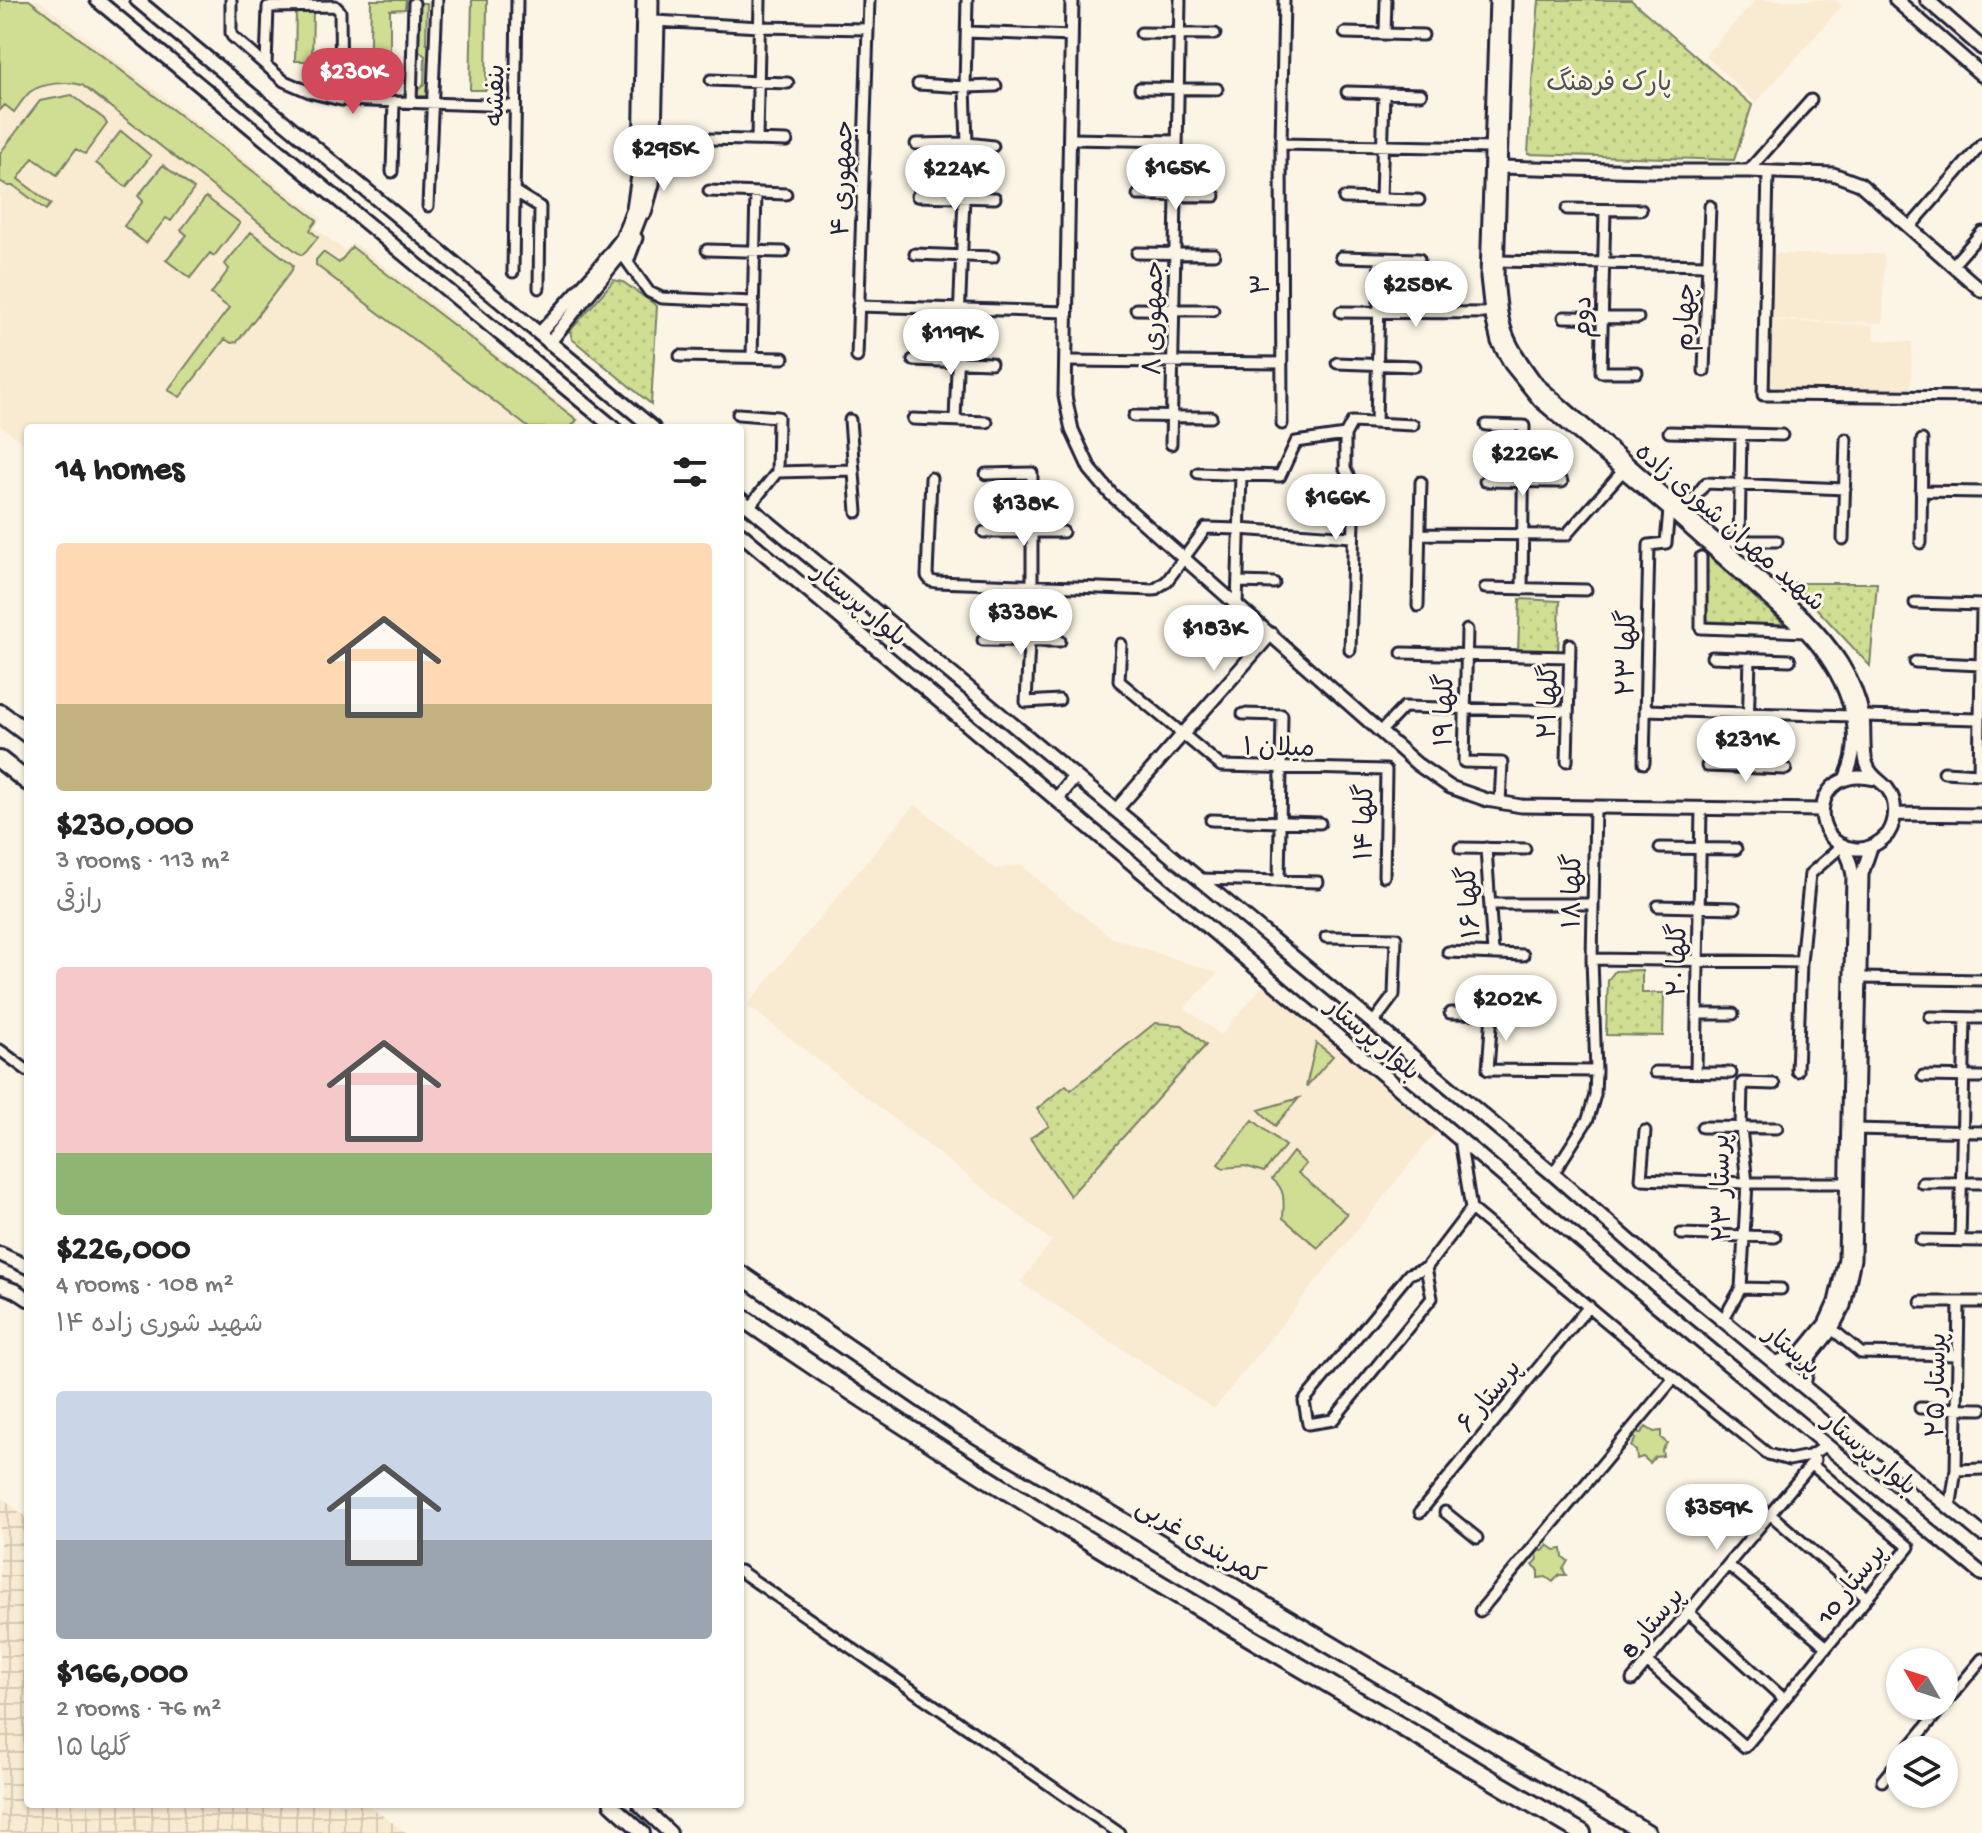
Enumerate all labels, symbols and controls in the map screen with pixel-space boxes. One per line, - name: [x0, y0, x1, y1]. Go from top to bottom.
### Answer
- pin: $230K: [297, 48, 409, 116]
- text: $230K: [319, 58, 387, 89]
- street label: بنفشه: [482, 64, 515, 126]
- park label: پارک فرهنگ: [1546, 66, 1672, 101]
- street label: جمهوری ۴: [828, 119, 863, 237]
- pin: $295K: [608, 125, 720, 193]
- text: $295K: [631, 135, 697, 166]
- pin: $165K: [1120, 144, 1232, 212]
- pin: $224K: [899, 145, 1011, 213]
- text: $165K: [1144, 154, 1208, 185]
- text: $224K: [923, 155, 987, 186]
- street label: جمهوری ۸: [1140, 260, 1173, 376]
- pin: $258K: [1360, 261, 1472, 329]
- text: $258K: [1383, 271, 1449, 302]
- street label: ۳: [1249, 273, 1280, 295]
- street label: چهارم: [1672, 282, 1705, 352]
- street label: دوم: [1570, 296, 1601, 338]
- pin: $119K: [895, 309, 1007, 377]
- text: $119K: [921, 319, 981, 350]
- pin: $226K: [1467, 430, 1579, 498]
- street label: شهید مهران شوری زاده: [1626, 438, 1830, 621]
- text: $226K: [1491, 440, 1555, 471]
- icon: filters: [668, 450, 712, 494]
- text: 14 homes: [56, 452, 184, 492]
- pin: $166K: [1280, 474, 1392, 542]
- pin: $138K: [968, 480, 1080, 548]
- text: $166K: [1305, 484, 1367, 515]
- text: $138K: [992, 490, 1056, 521]
- street label: بلوار پرستار: [803, 558, 911, 656]
- pin: $338K: [965, 589, 1077, 657]
- icon: home: [312, 595, 456, 739]
- text: $338K: [987, 599, 1055, 630]
- pin: $183K: [1158, 605, 1270, 673]
- street label: گلها ۲۳: [1609, 610, 1646, 697]
- text: $183K: [1182, 615, 1246, 646]
- street label: گلها ۲۱: [1531, 664, 1568, 740]
- street label: گلها ۱۹: [1427, 673, 1464, 747]
- pin: $231K: [1690, 716, 1802, 784]
- text: $231K: [1715, 726, 1777, 757]
- street label: میلان ۱: [1243, 734, 1315, 767]
- street label: گلها ۱۴: [1347, 783, 1384, 861]
- text: $230,000: [56, 807, 194, 847]
- text: 3 rooms · 113 m²: [56, 847, 230, 878]
- street label: گلها ۱۸: [1555, 853, 1592, 929]
- street label: گلها ۱۶: [1450, 864, 1490, 939]
- text: رازقی: [56, 887, 102, 918]
- street label: گلها ۲۰: [1660, 923, 1697, 997]
- pin: $202K: [1450, 975, 1562, 1043]
- text: $202K: [1473, 985, 1539, 1016]
- street label: بلوار پرستار: [1316, 992, 1424, 1090]
- icon: home: [312, 1019, 456, 1163]
- street label: پرستار ۲۳: [1708, 1133, 1741, 1242]
- text: $226,000: [56, 1231, 190, 1271]
- text: 4 rooms · 108 m²: [56, 1271, 234, 1302]
- text: شهید شوری زاده ۱۴: [56, 1311, 263, 1342]
- street label: پرستار: [1754, 1319, 1825, 1384]
- street label: پرستار ۲۵: [1923, 1332, 1956, 1438]
- street label: پرستار ۶: [1453, 1355, 1530, 1441]
- street label: بلوار پرستار: [1813, 1407, 1921, 1505]
- icon: home: [312, 1443, 456, 1587]
- pin: $359K: [1661, 1484, 1773, 1552]
- street label: کمربندی غربی: [1129, 1493, 1269, 1594]
- text: $359K: [1684, 1494, 1750, 1525]
- street label: پرستار 10: [1811, 1539, 1895, 1633]
- street label: پرستار 8: [1616, 1583, 1693, 1667]
- north arrow: [1886, 1648, 1958, 1720]
- map controls: [1886, 1648, 1958, 1808]
- text: $166,000: [56, 1655, 188, 1695]
- text: 2 rooms · 76 m²: [56, 1695, 221, 1726]
- text: گلها ۱۵: [56, 1735, 131, 1766]
- button: layers: [1886, 1736, 1958, 1808]

